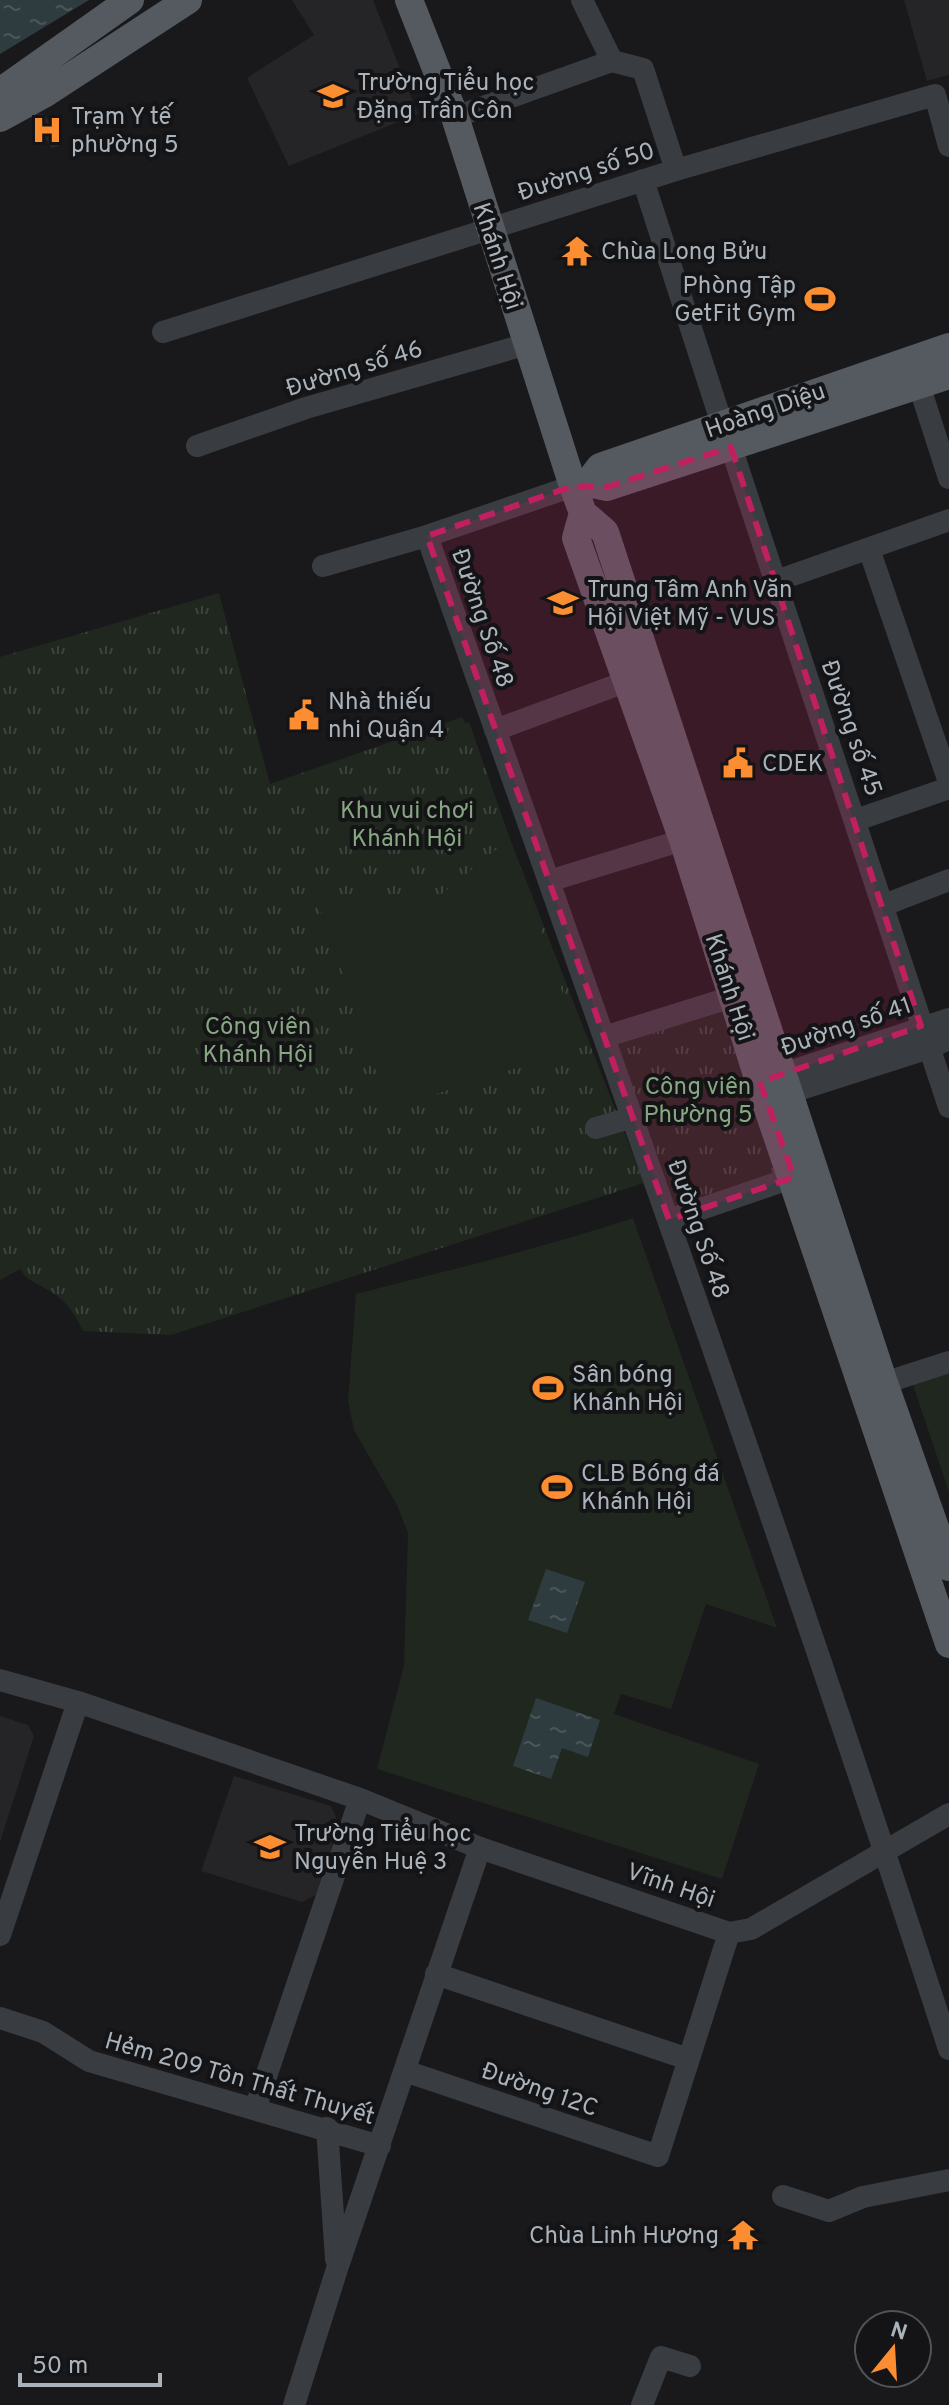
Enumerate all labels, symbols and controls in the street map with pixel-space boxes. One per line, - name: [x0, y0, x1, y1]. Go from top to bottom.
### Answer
- place label: Trường Tiểu học Đặng Trần Côn: [357, 66, 534, 127]
- school or university icon: Trường Tiểu học Đặng Trần Côn: [316, 79, 350, 113]
- place label: Trạm Y tế phường 5: [71, 102, 179, 161]
- hospital icon: Trạm Y tế phường 5: [30, 113, 64, 147]
- street label: Đường số 50: [514, 136, 659, 209]
- street label: Khánh Hội: [465, 199, 528, 314]
- temple icon: Chùa Long Bửu: [560, 234, 594, 268]
- place label: Chùa Long Bửu: [601, 238, 767, 268]
- place label: Phòng Tập GetFit Gym: [674, 272, 796, 330]
- sports icon: Phòng Tập GetFit Gym: [803, 282, 837, 316]
- street label: Đường số 46: [282, 334, 427, 405]
- street label: Hoàng Diệu: [702, 377, 830, 446]
- street label: Đường Số 48: [443, 545, 520, 692]
- place label: Trung Tâm Anh Văn Hội Việt Mỹ - VUS: [587, 576, 793, 634]
- school or university icon: Trung Tâm Anh Văn Hội Việt Mỹ - VUS: [546, 586, 580, 620]
- street label: Đường số 45: [813, 656, 888, 801]
- place label: Nhà thiếu nhi Quận 4: [328, 687, 444, 746]
- public building icon: Nhà thiếu nhi Quận 4: [287, 698, 321, 732]
- public building icon: CDEK: [721, 746, 755, 780]
- place label: CDEK: [762, 750, 824, 780]
- park label: Khu vui chơi Khánh Hội: [340, 797, 474, 855]
- street label: Khánh Hội: [697, 930, 760, 1045]
- street label: Đường số 41: [777, 991, 916, 1064]
- park label: Công viên Khánh Hội: [203, 1013, 313, 1071]
- park label: Công viên Phường 5: [643, 1073, 753, 1131]
- street label: Đường Số 48: [659, 1156, 736, 1303]
- place label: Sân bóng Khánh Hội: [572, 1361, 683, 1419]
- sports icon: Sân bóng Khánh Hội: [531, 1371, 565, 1405]
- place label: CLB Bóng đá Khánh Hội: [581, 1460, 720, 1518]
- sports icon: CLB Bóng đá Khánh Hội: [540, 1470, 574, 1504]
- place label: Trường Tiểu học Nguyễn Huệ 3: [294, 1817, 471, 1878]
- school or university icon: Trường Tiểu học Nguyễn Huệ 3: [253, 1830, 287, 1864]
- street label: Vĩnh Hội: [622, 1858, 719, 1916]
- street label: Hẻm 209 Tôn Thất Thuyết: [101, 2026, 378, 2133]
- street label: Đường 12C: [477, 2057, 602, 2125]
- temple icon: Chùa Linh Hương: [726, 2218, 760, 2252]
- place label: Chùa Linh Hương: [529, 2222, 719, 2252]
- north arrow: [853, 2309, 933, 2389]
- text: N: [887, 2317, 910, 2348]
- scale bar: [20, 2337, 160, 2387]
- text: 50 m: [32, 2352, 88, 2382]

